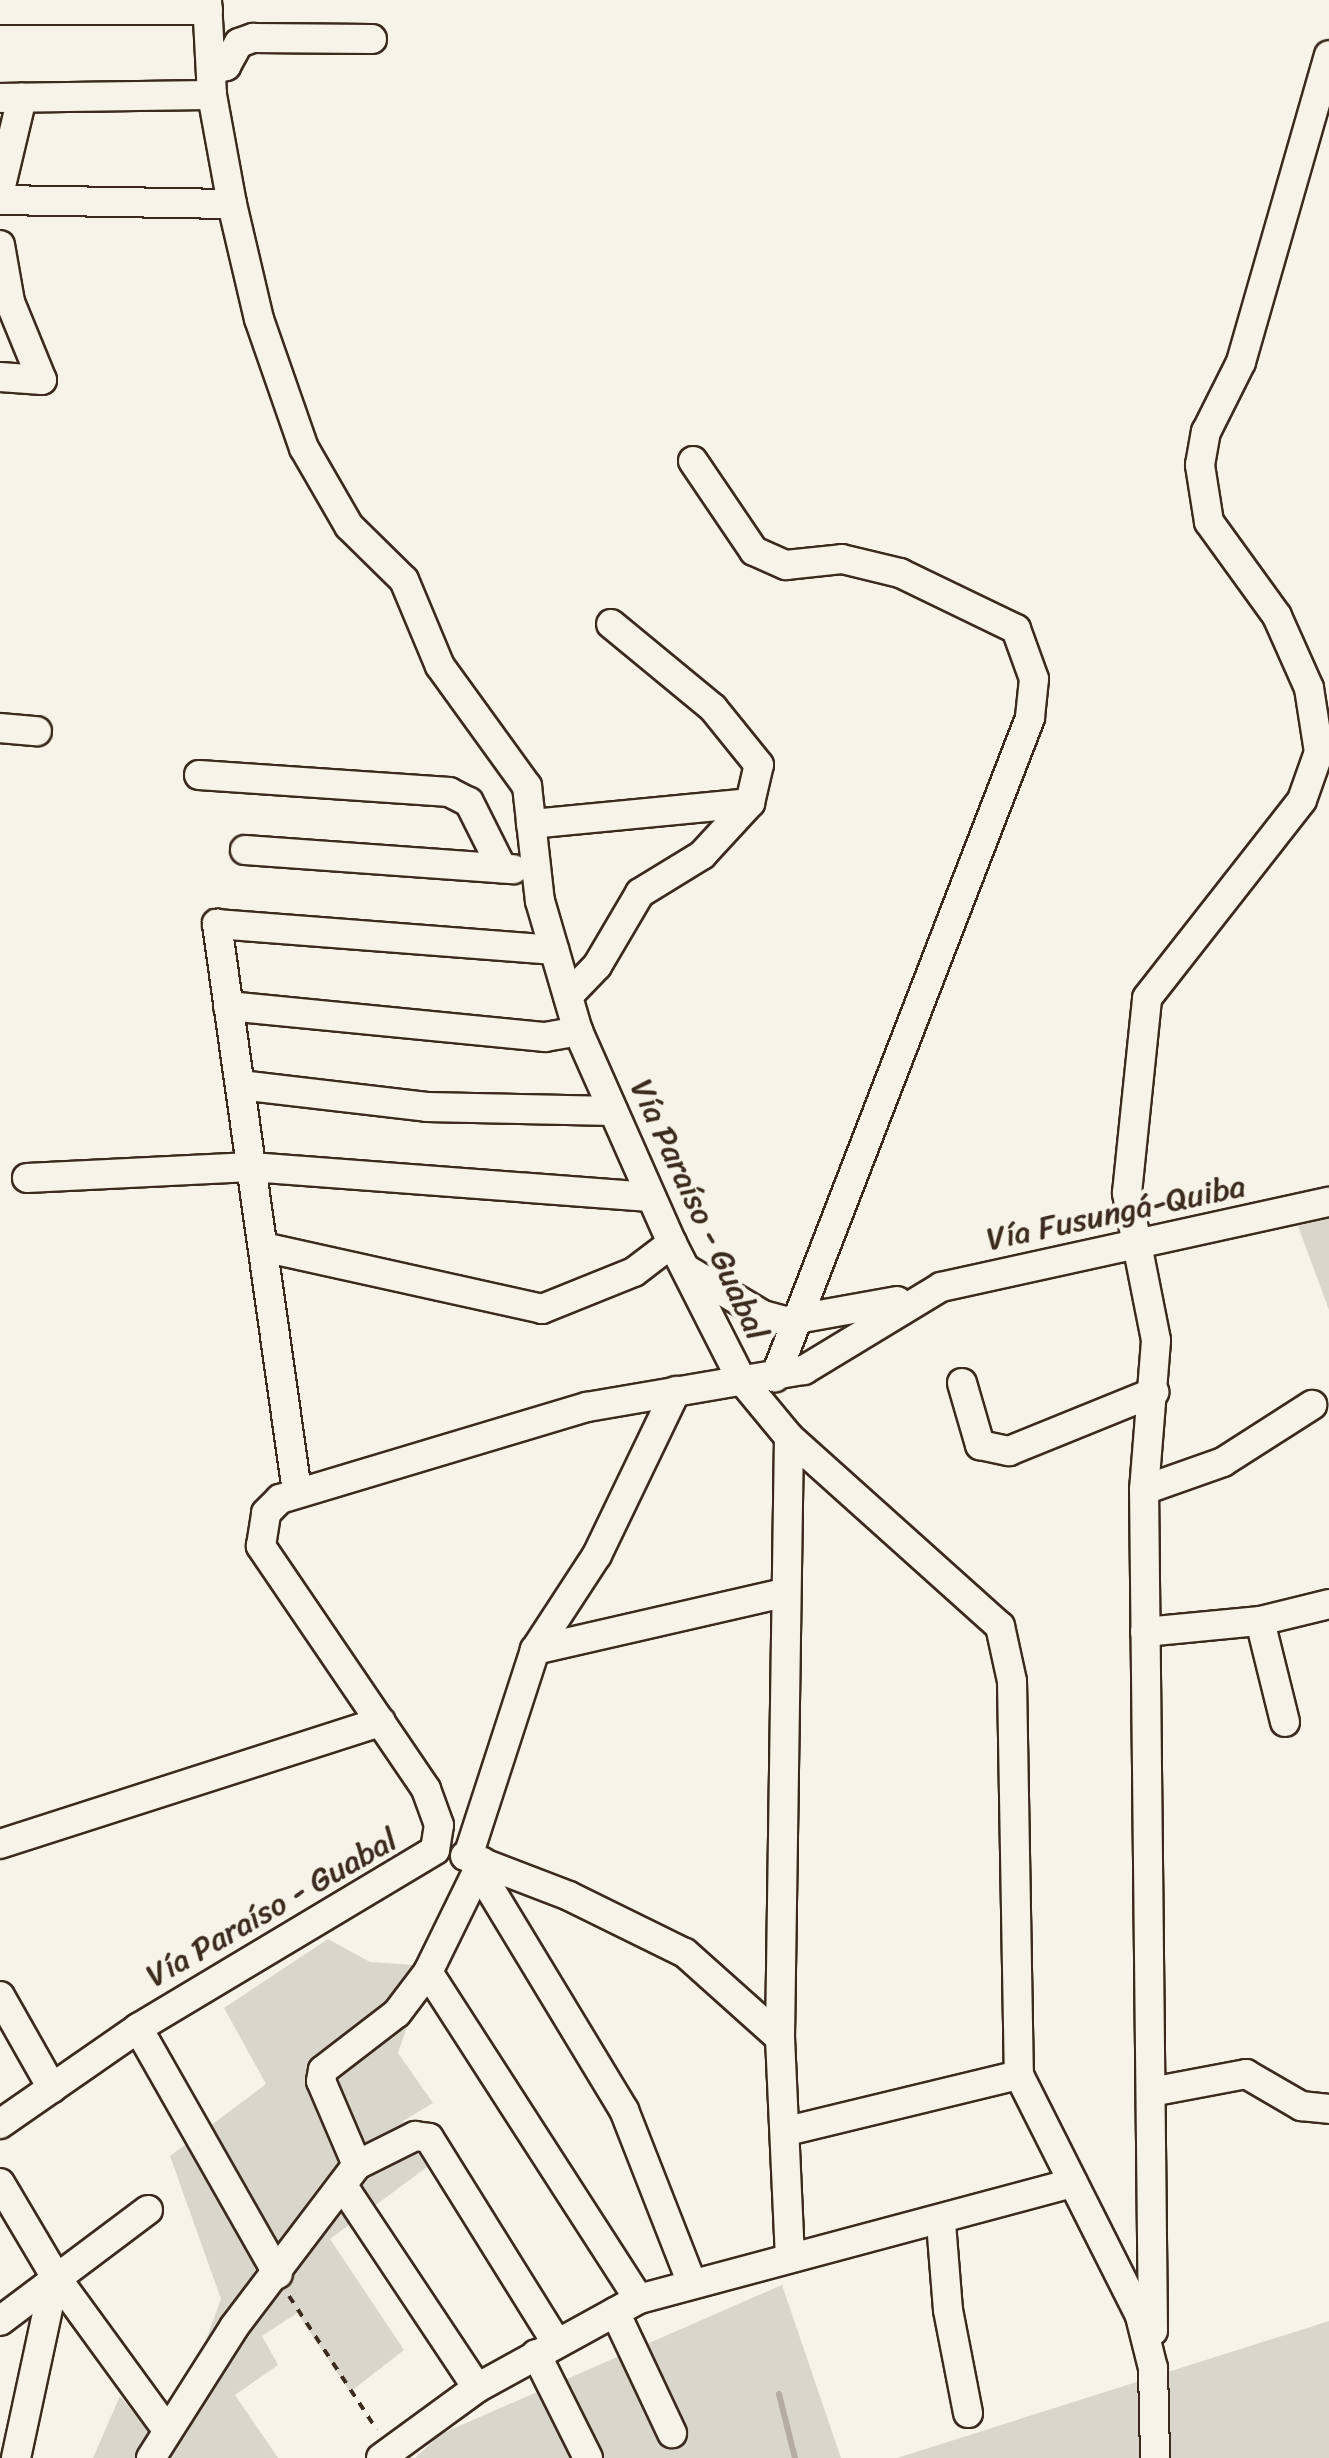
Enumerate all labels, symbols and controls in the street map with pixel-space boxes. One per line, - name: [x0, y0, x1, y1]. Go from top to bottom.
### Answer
- street label: Vía Paraíso - Guabal: [622, 1073, 776, 1347]
- street label: Vía Fusungá-Quiba: [983, 1167, 1249, 1259]
- street label: Vía Paraíso - Guabal: [140, 1820, 404, 1996]

